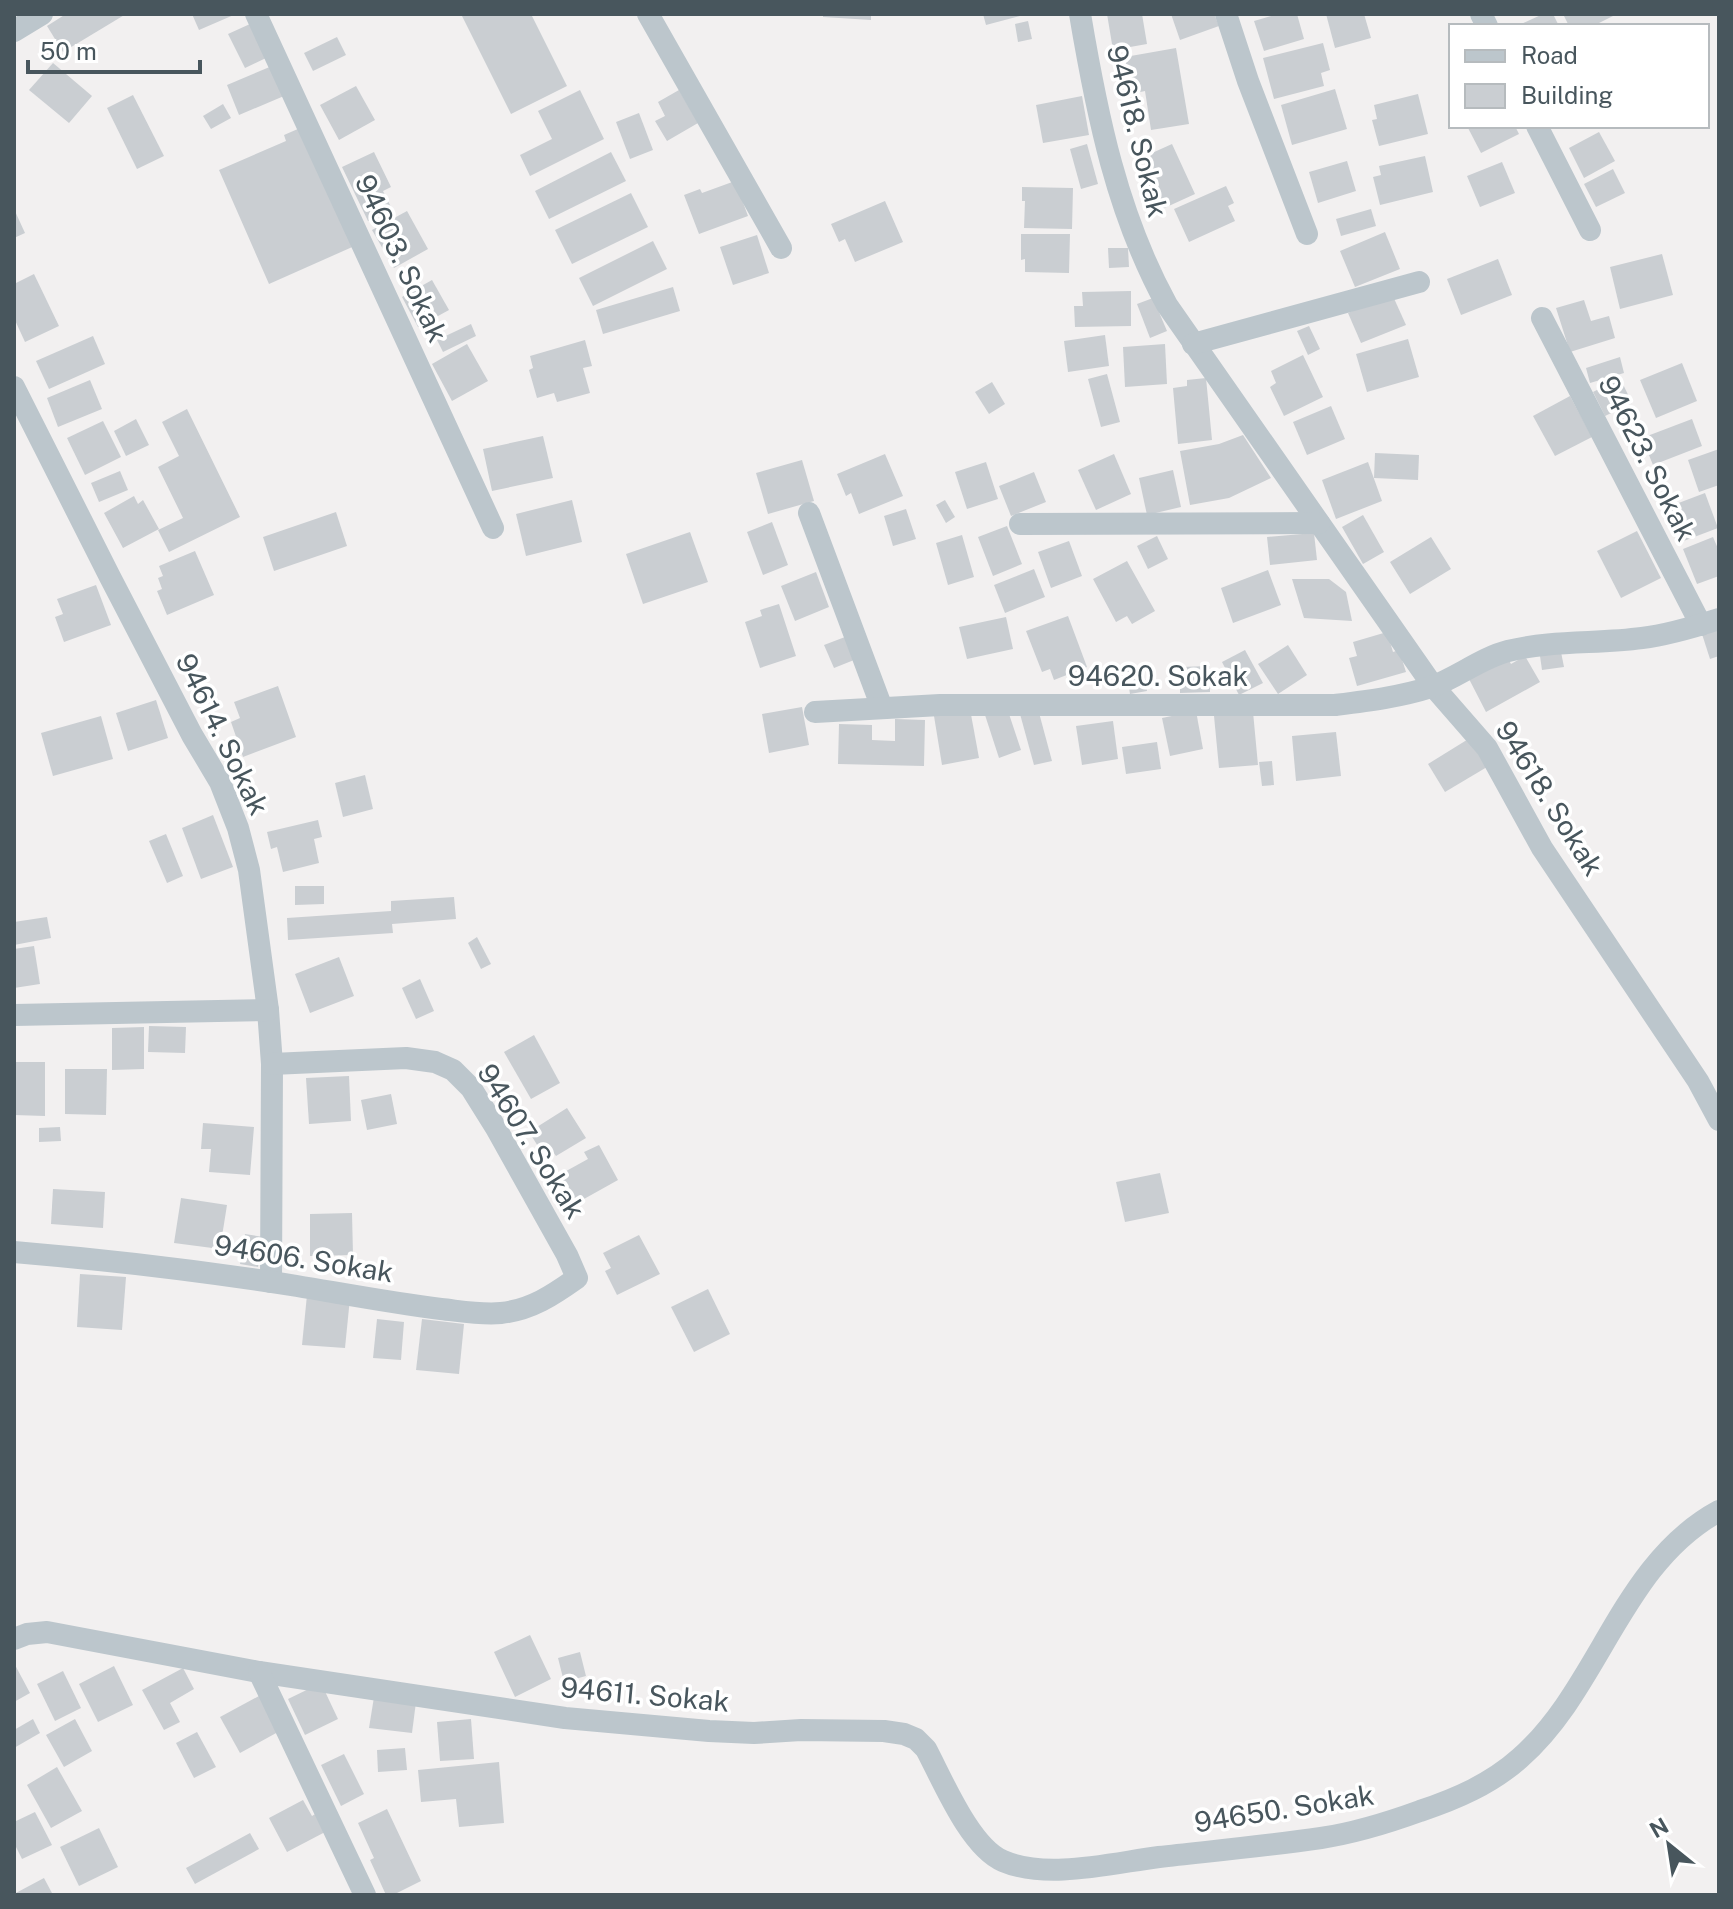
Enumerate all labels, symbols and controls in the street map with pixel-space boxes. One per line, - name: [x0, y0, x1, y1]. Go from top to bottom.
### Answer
- scale bar: [28, 24, 200, 74]
- legend: [1449, 24, 1709, 128]
- text: 50 m: [40, 37, 97, 65]
- text: Road: [1521, 41, 1578, 69]
- street label: 94618. Sokak: [1101, 42, 1175, 220]
- text: Building: [1521, 81, 1613, 109]
- street label: 94603. Sokak: [349, 169, 455, 347]
- street label: 94623. Sokak: [1592, 370, 1704, 546]
- street label: 94614. Sokak: [170, 648, 276, 820]
- street label: 94620. Sokak: [1068, 659, 1248, 692]
- street label: 94618. Sokak: [1489, 715, 1611, 881]
- street label: 94607. Sokak: [471, 1057, 593, 1225]
- street label: 94606. Sokak: [212, 1228, 396, 1288]
- street label: 94611. Sokak: [559, 1670, 731, 1718]
- street label: 94650. Sokak: [1192, 1777, 1376, 1839]
- north arrow: [1629, 1805, 1709, 1885]
- text: N: [1645, 1812, 1673, 1843]

